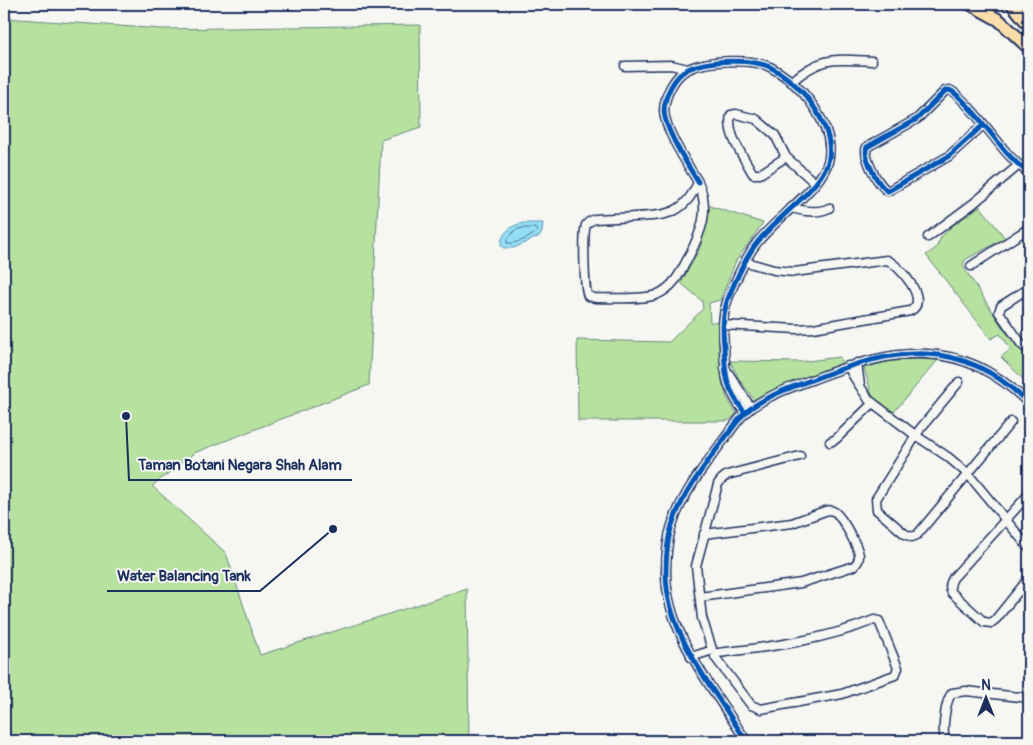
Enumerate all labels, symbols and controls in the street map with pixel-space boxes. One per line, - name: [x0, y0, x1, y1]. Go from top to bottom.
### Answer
- callout: Taman Botani Negara Shah Alam: [129, 450, 352, 480]
- text: Taman Botani Negara Shah Alam: [137, 456, 342, 475]
- callout: Water Balancing Tank: [107, 561, 260, 591]
- text: Water Balancing Tank: [117, 567, 252, 586]
- north arrow: [960, 672, 1010, 722]
- text: N: [981, 677, 991, 694]

